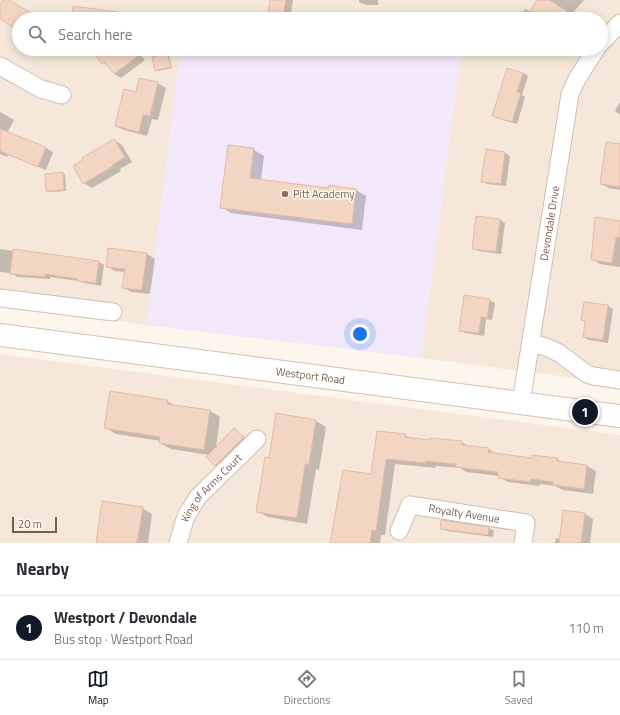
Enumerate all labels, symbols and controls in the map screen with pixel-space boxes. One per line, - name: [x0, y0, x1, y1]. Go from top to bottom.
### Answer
- search box: [12, 12, 608, 56]
- icon: search: [26, 23, 48, 45]
- text: Search here: [58, 23, 132, 46]
- street label: Devondale Drive: [536, 184, 563, 262]
- place label: Pitt Academy: [293, 186, 355, 202]
- marker: Pitt Academy: [280, 189, 290, 199]
- your location: [350, 324, 370, 344]
- street label: Westport Road: [275, 363, 346, 388]
- pin: 1: [572, 397, 598, 427]
- street label: King of Arms Court: [177, 450, 246, 524]
- street label: Royalty Avenue: [427, 500, 501, 527]
- scale bar: [12, 515, 57, 534]
- text: 20 m: [18, 516, 42, 532]
- text: Nearby: [16, 556, 69, 582]
- text: Westport / Devondale: [54, 606, 197, 629]
- text: 1: [25, 618, 33, 638]
- text: 110 m: [568, 618, 604, 638]
- text: Bus stop · Westport Road: [54, 629, 193, 649]
- tab: Map: [87, 668, 109, 708]
- tab: Directions: [284, 668, 330, 708]
- tab: Saved: [505, 668, 533, 708]

